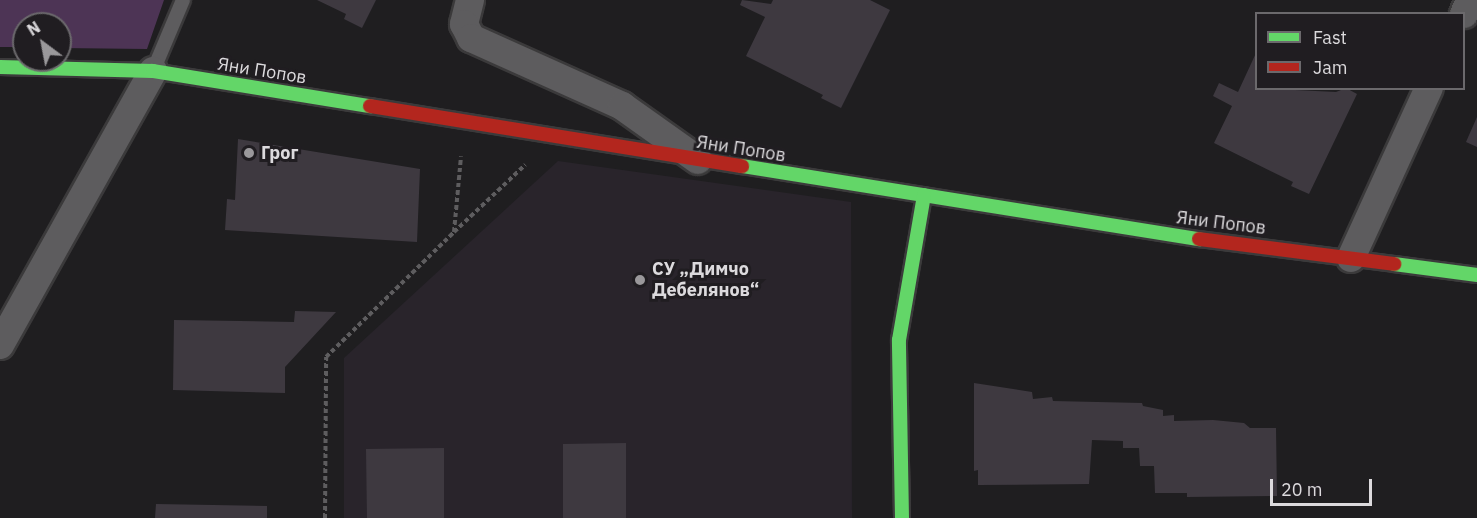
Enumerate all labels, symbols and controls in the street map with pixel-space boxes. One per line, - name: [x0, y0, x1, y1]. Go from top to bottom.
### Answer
- north arrow: [12, 12, 72, 72]
- legend: [1255, 12, 1465, 90]
- text: N: [23, 17, 44, 40]
- text: Fast: [1313, 26, 1347, 49]
- street label: Яни Попов: [216, 53, 308, 89]
- text: Jam: [1313, 56, 1348, 79]
- street label: Яни Попов: [695, 131, 787, 167]
- place label: Грог: [261, 142, 298, 164]
- marker: Грог: [242, 146, 256, 160]
- street label: Яни Попов: [1175, 207, 1267, 239]
- place label: СУ „Димчо Дебелянов“: [652, 259, 759, 302]
- marker: СУ „Димчо Дебелянов“: [633, 273, 647, 287]
- scale bar: [1273, 467, 1375, 505]
- text: 20 m: [1281, 478, 1323, 501]

